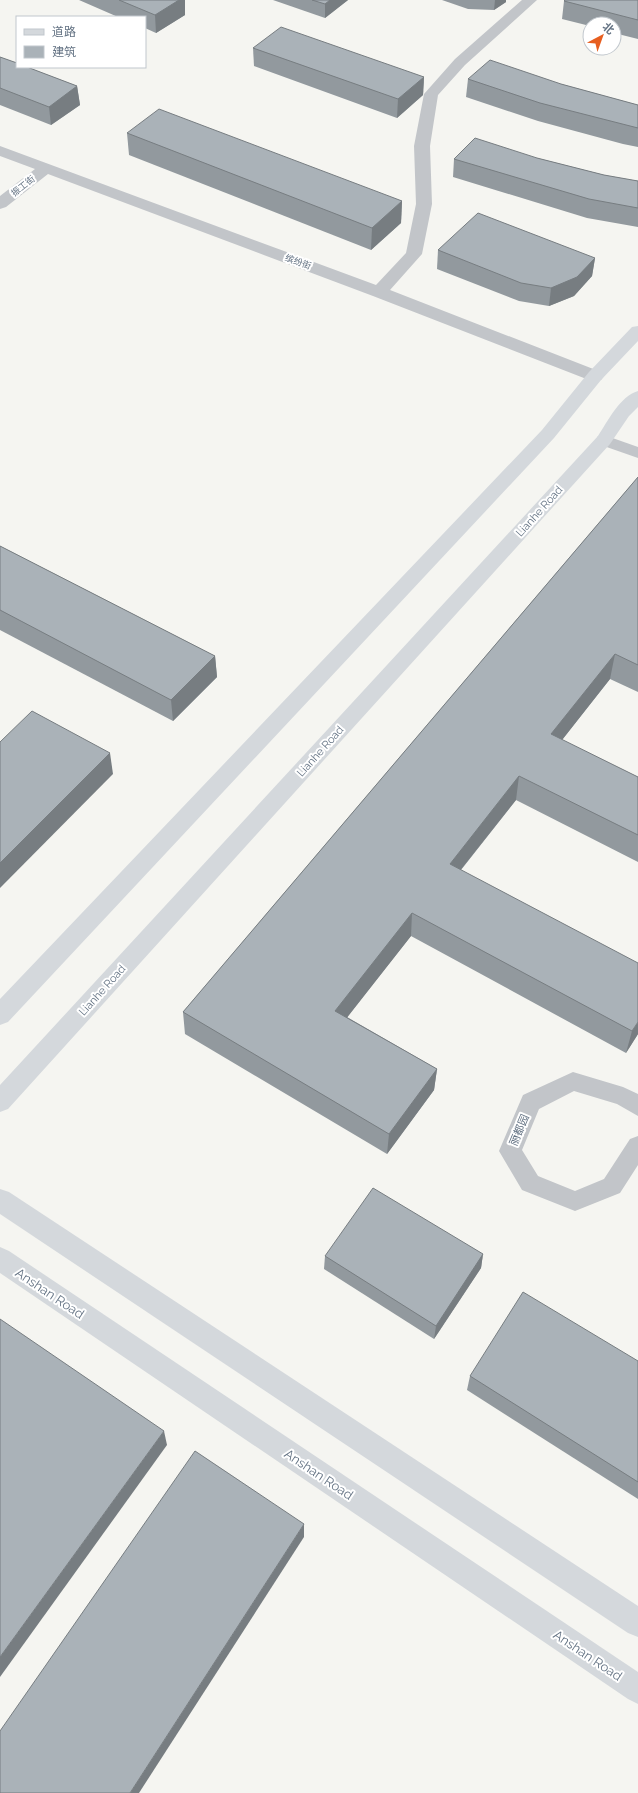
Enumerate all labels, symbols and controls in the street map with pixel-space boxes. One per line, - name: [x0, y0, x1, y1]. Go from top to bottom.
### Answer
- legend: [16, 16, 146, 68]
- north arrow: [582, 16, 622, 56]
- text: 北: [600, 20, 617, 37]
- text: 道路: [52, 25, 76, 39]
- text: 建筑: [52, 45, 76, 59]
- street label: 振工街: [9, 174, 37, 198]
- street label: 缤纷街: [284, 253, 312, 271]
- street label: Lianhe Road: [513, 483, 565, 539]
- street label: Lianhe Road: [294, 723, 346, 779]
- street label: Lianhe Road: [76, 962, 128, 1018]
- street label: 丽都园: [507, 1112, 532, 1148]
- street label: Anshan Road: [13, 1265, 87, 1322]
- street label: Anshan Road: [282, 1446, 356, 1503]
- street label: Anshan Road: [551, 1627, 625, 1684]

